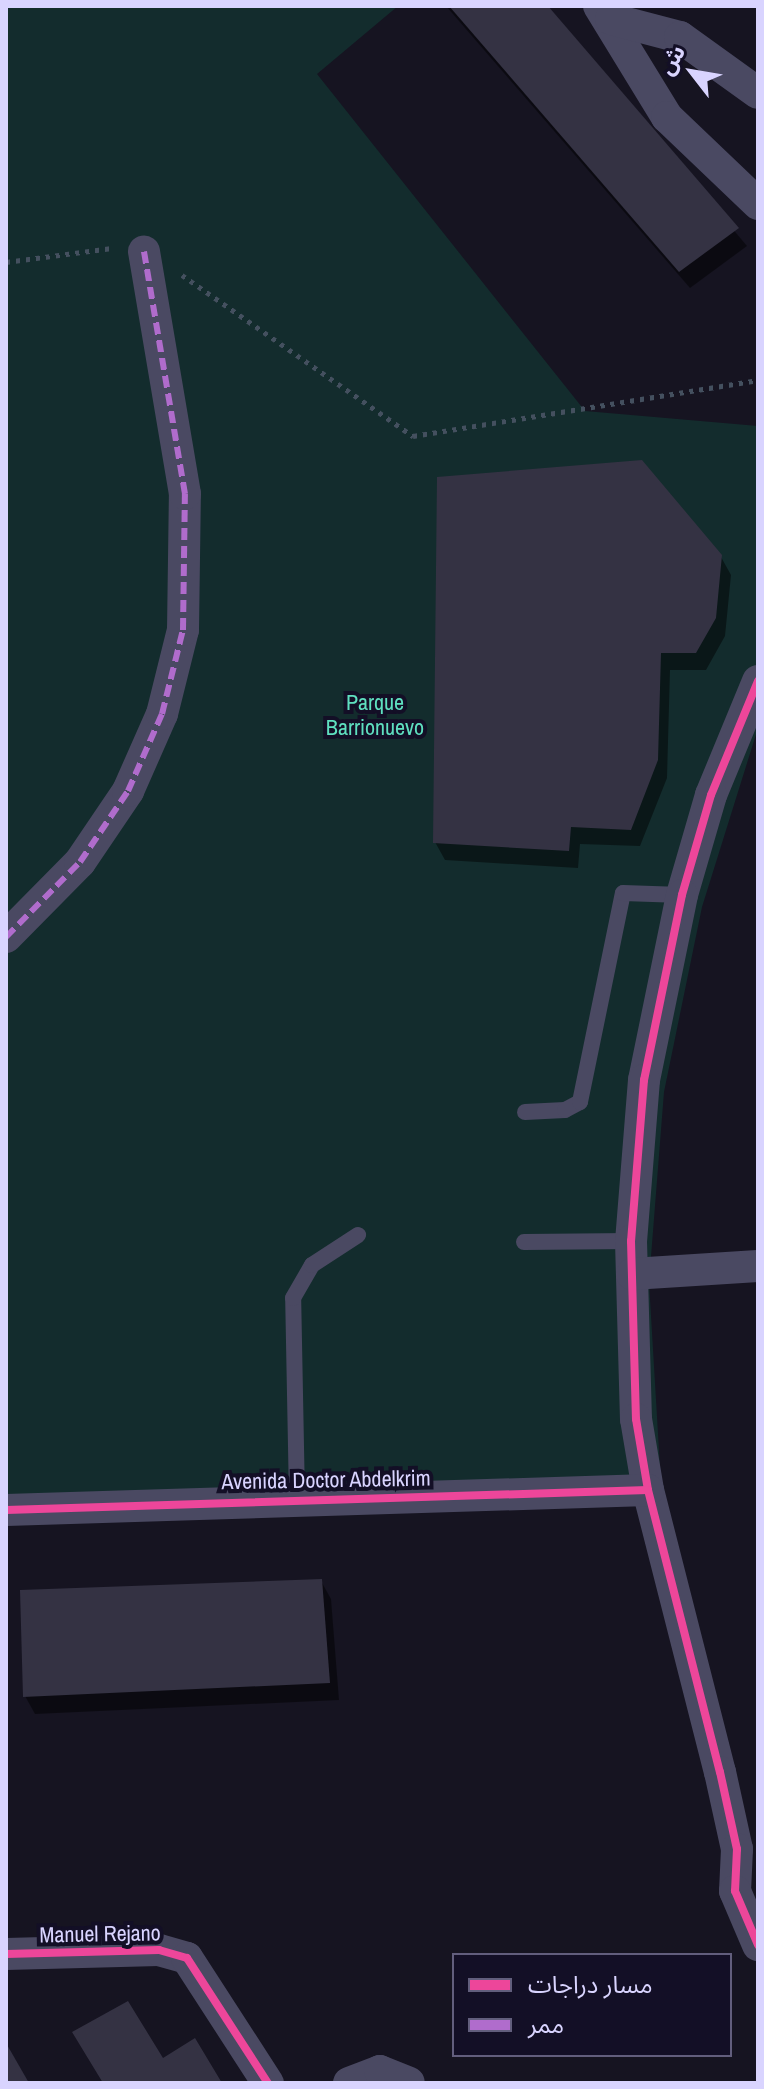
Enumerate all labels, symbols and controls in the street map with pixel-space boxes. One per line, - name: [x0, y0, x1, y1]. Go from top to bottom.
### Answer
- north arrow: [652, 32, 732, 112]
- text: ش: [651, 39, 692, 80]
- park label: Parque Barrionuevo: [326, 689, 424, 740]
- street label: Avenida Doctor Abdelkrim: [221, 1465, 431, 1495]
- street label: Manuel Rejano: [39, 1920, 161, 1948]
- legend: [452, 1953, 732, 2057]
- text: مسار دراجات: [528, 1968, 653, 2000]
- text: ممر: [528, 2008, 564, 2040]

